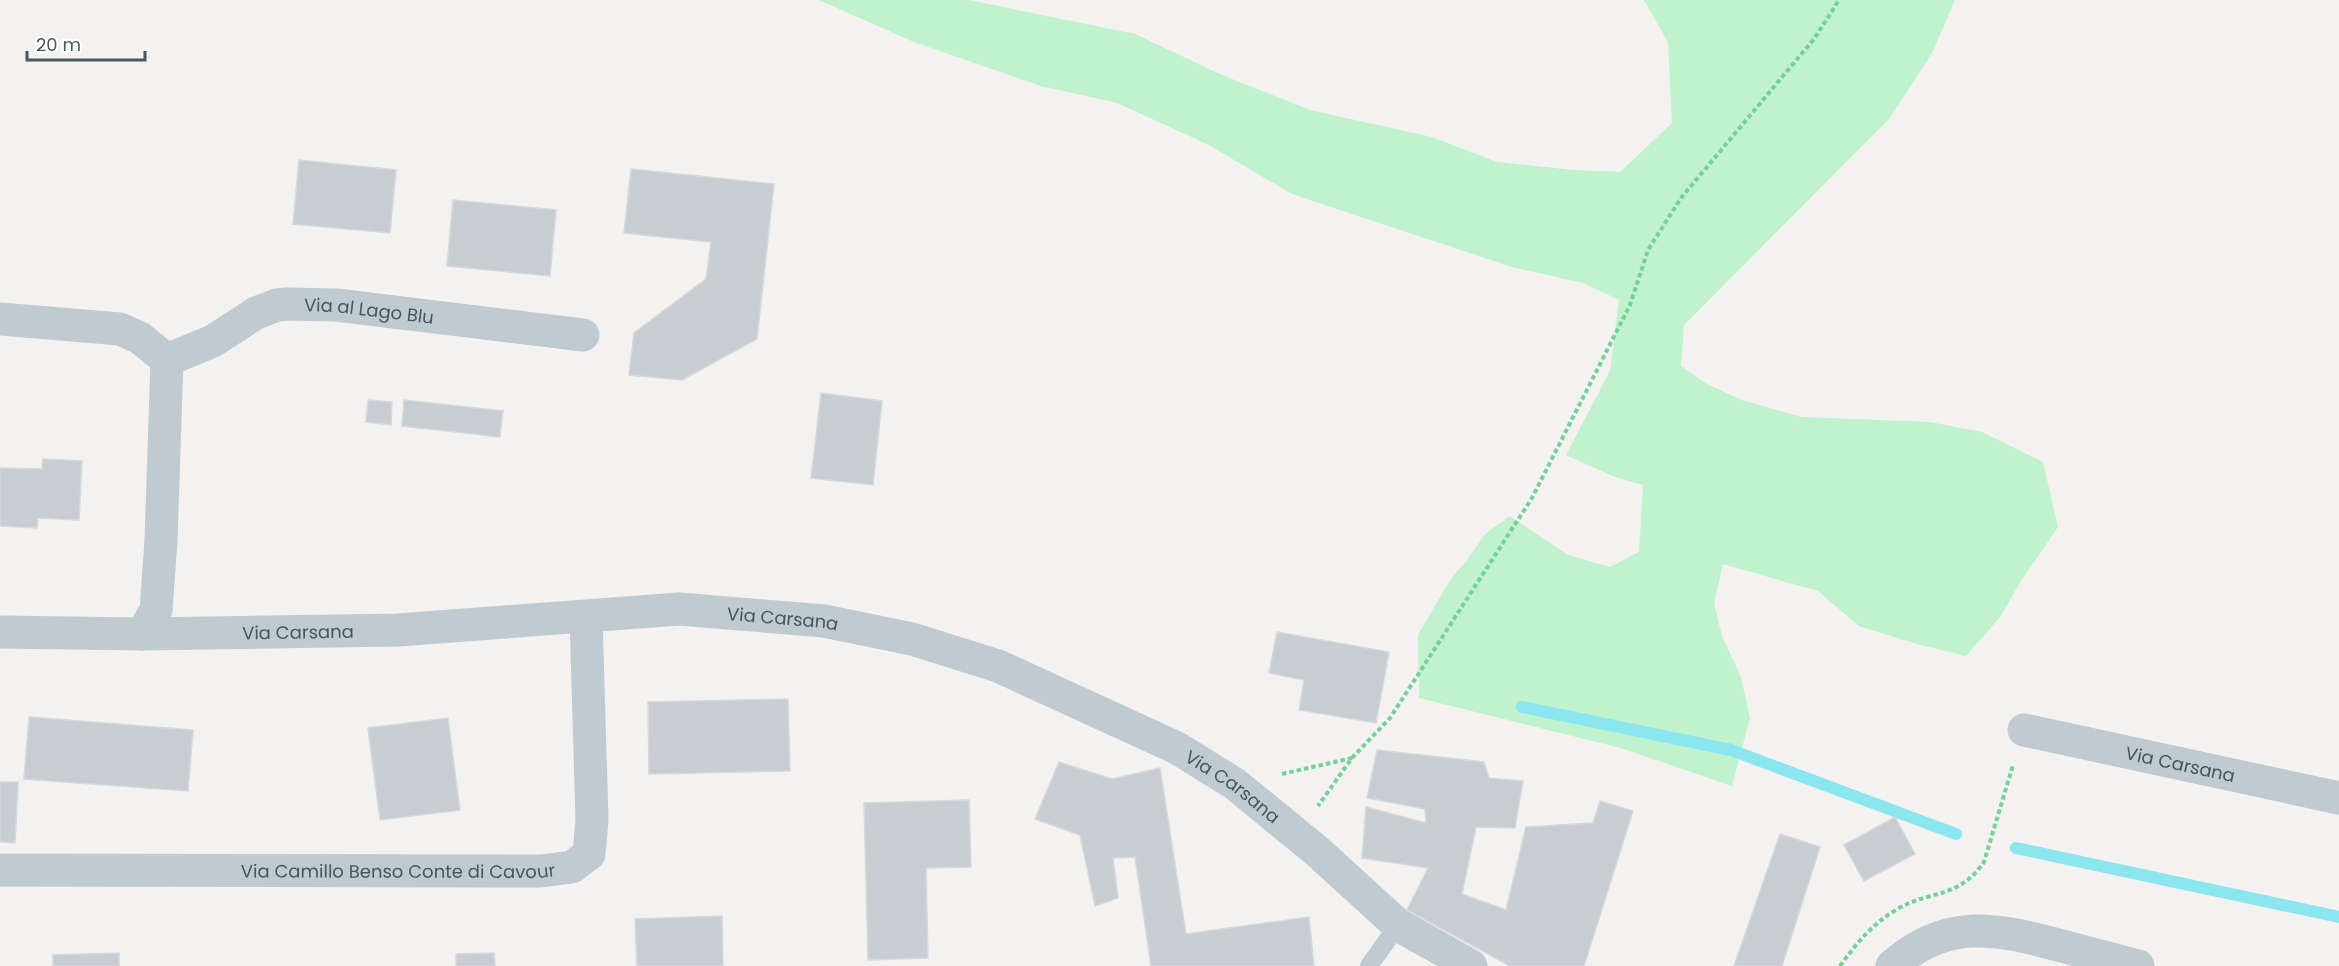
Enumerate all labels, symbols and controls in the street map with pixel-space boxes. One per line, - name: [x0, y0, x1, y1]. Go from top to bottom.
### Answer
- scale bar: [27, 24, 146, 62]
- text: 20 m: [36, 32, 81, 57]
- street label: Via al Lago Blu: [304, 292, 435, 329]
- street label: Via Carsana: [726, 601, 841, 636]
- street label: Via Carsana: [242, 618, 354, 645]
- street label: Via Carsana: [2123, 740, 2238, 788]
- street label: Via Carsana: [1181, 744, 1286, 829]
- street label: Via Camillo Benso Conte di Cavour: [241, 857, 557, 884]

